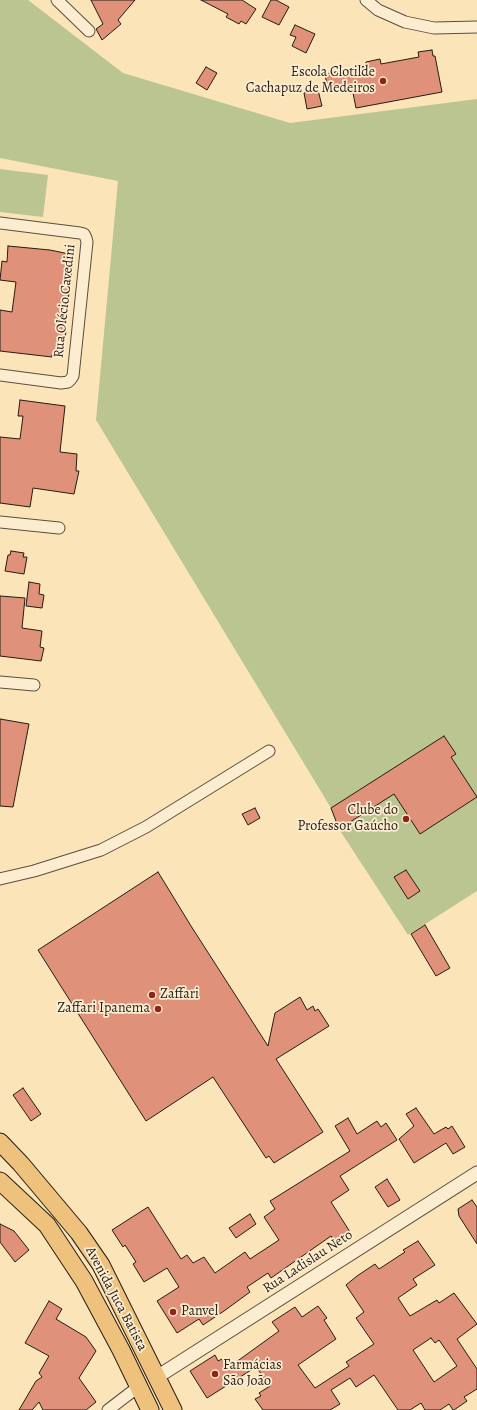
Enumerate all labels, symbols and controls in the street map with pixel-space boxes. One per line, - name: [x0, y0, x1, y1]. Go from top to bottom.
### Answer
- place label: Escola Clotilde Cachapuz de Medeiros: [246, 65, 375, 98]
- marker: Escola Clotilde Cachapuz de Medeiros: [378, 76, 388, 86]
- street label: Rua Olécio Cavedini: [51, 243, 79, 359]
- place label: Clube do Professor Gaúcho: [298, 803, 398, 836]
- marker: Clube do Professor Gaúcho: [401, 814, 411, 824]
- place label: Zaffari: [160, 987, 199, 1003]
- marker: Zaffari: [147, 990, 157, 1000]
- place label: Zaffari Ipanema: [57, 1001, 150, 1017]
- marker: Zaffari Ipanema: [153, 1004, 163, 1014]
- street label: Rua Ladislau Neto: [260, 1227, 356, 1297]
- street label: Avenida Juca Batista: [81, 1244, 151, 1354]
- place label: Panvel: [181, 1304, 218, 1320]
- marker: Panvel: [168, 1307, 178, 1317]
- place label: Farmácias São João: [223, 1358, 282, 1390]
- marker: Farmácias São João: [210, 1369, 220, 1379]

